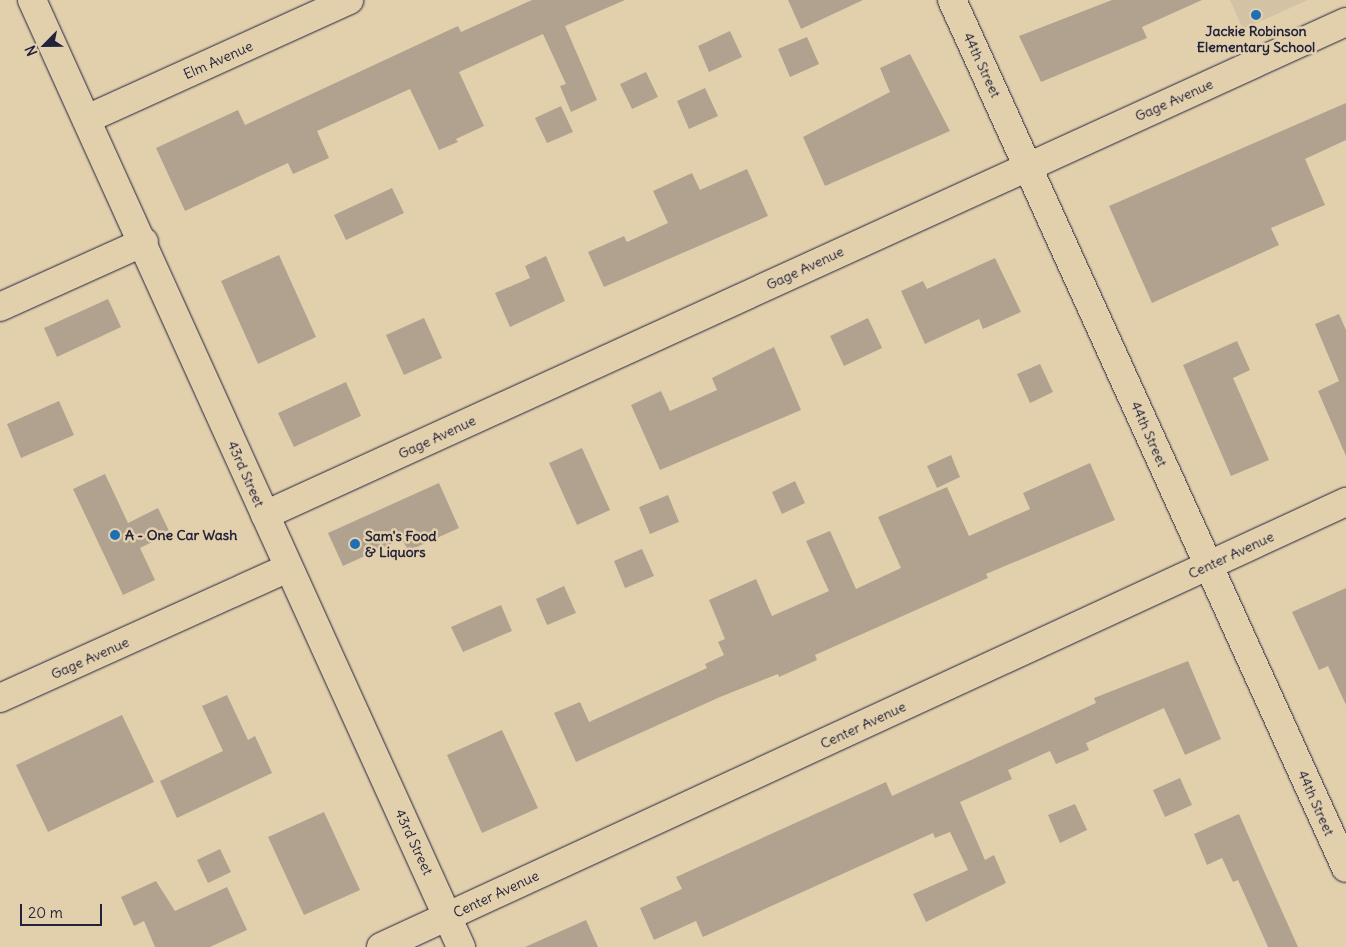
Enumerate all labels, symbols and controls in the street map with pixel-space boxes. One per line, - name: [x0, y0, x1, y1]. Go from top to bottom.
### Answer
- marker: Jackie Robinson Elementary School: [1250, 9, 1262, 21]
- north arrow: [20, 20, 70, 70]
- place label: Jackie Robinson Elementary School: [1197, 23, 1315, 56]
- street label: 44th Street: [960, 30, 1004, 100]
- street label: Elm Avenue: [181, 37, 255, 83]
- text: N: [21, 43, 41, 59]
- street label: Gage Avenue: [1132, 75, 1216, 125]
- street label: Gage Avenue: [764, 243, 846, 293]
- street label: 44th Street: [1127, 399, 1171, 469]
- street label: Gage Avenue: [396, 412, 478, 462]
- street label: 43rd Street: [224, 438, 268, 510]
- place label: A - One Car Wash: [125, 527, 237, 543]
- place label: Sam's Food & Liquors: [365, 528, 436, 560]
- street label: Center Avenue: [1186, 528, 1276, 582]
- marker: A - One Car Wash: [109, 529, 121, 541]
- marker: Sam's Food & Liquors: [349, 538, 361, 550]
- street label: Gage Avenue: [48, 633, 132, 683]
- street label: Center Avenue: [818, 698, 908, 752]
- street label: 44th Street: [1294, 768, 1338, 838]
- street label: 43rd Street: [391, 806, 437, 878]
- street label: Center Avenue: [451, 867, 541, 921]
- scale bar: [22, 894, 105, 926]
- text: 20 m: [28, 903, 63, 922]

